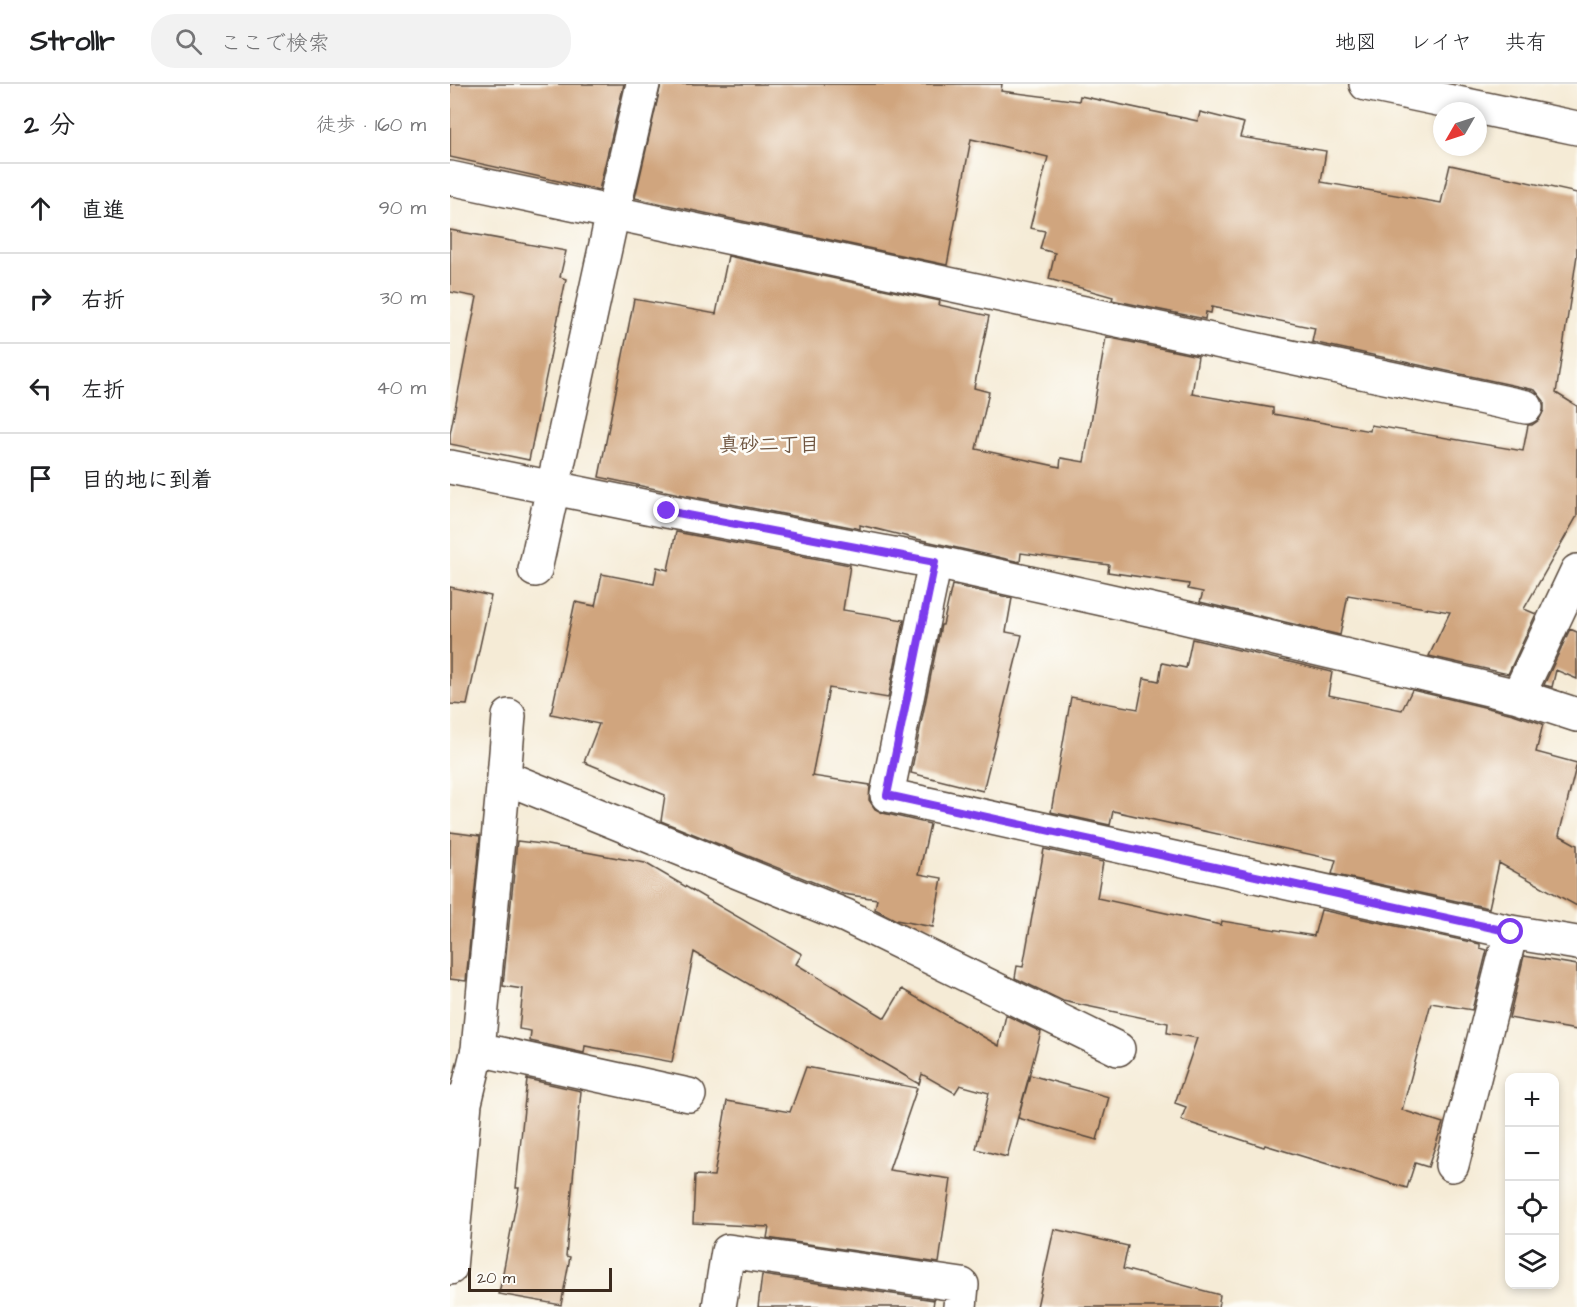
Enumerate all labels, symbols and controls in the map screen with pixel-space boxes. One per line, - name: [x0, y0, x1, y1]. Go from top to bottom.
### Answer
- search box: [151, 14, 571, 68]
- text: Strollr: [30, 22, 115, 61]
- icon: search: [172, 25, 205, 58]
- text: ここで検索: [220, 28, 330, 59]
- text: 地図: [1335, 28, 1377, 57]
- text: レイヤ: [1410, 28, 1472, 57]
- text: 共有: [1505, 28, 1547, 57]
- north arrow: [1433, 102, 1487, 156]
- text: 2 分: [24, 107, 75, 143]
- text: 徒歩 · 160 m: [316, 111, 426, 139]
- icon: ahead: [24, 192, 57, 225]
- text: 90 m: [378, 194, 426, 222]
- text: 直進: [81, 195, 125, 226]
- icon: right: [24, 282, 57, 315]
- text: 30 m: [380, 284, 426, 312]
- text: 右折: [81, 285, 125, 316]
- icon: left: [24, 372, 57, 405]
- text: 40 m: [376, 374, 426, 402]
- text: 左折: [81, 375, 125, 406]
- district label: 真砂二丁目: [719, 431, 819, 459]
- icon: arrive: [24, 462, 57, 495]
- text: 目的地に到着: [81, 465, 213, 496]
- route end: [653, 497, 679, 523]
- route start: [1497, 918, 1523, 944]
- map controls: [1505, 1073, 1559, 1289]
- button: +: [1505, 1073, 1559, 1127]
- button: −: [1505, 1127, 1559, 1181]
- button: locate: [1505, 1181, 1559, 1235]
- button: layers: [1505, 1235, 1559, 1289]
- scale bar: [468, 1265, 612, 1292]
- text: 20 m: [477, 1267, 515, 1289]

